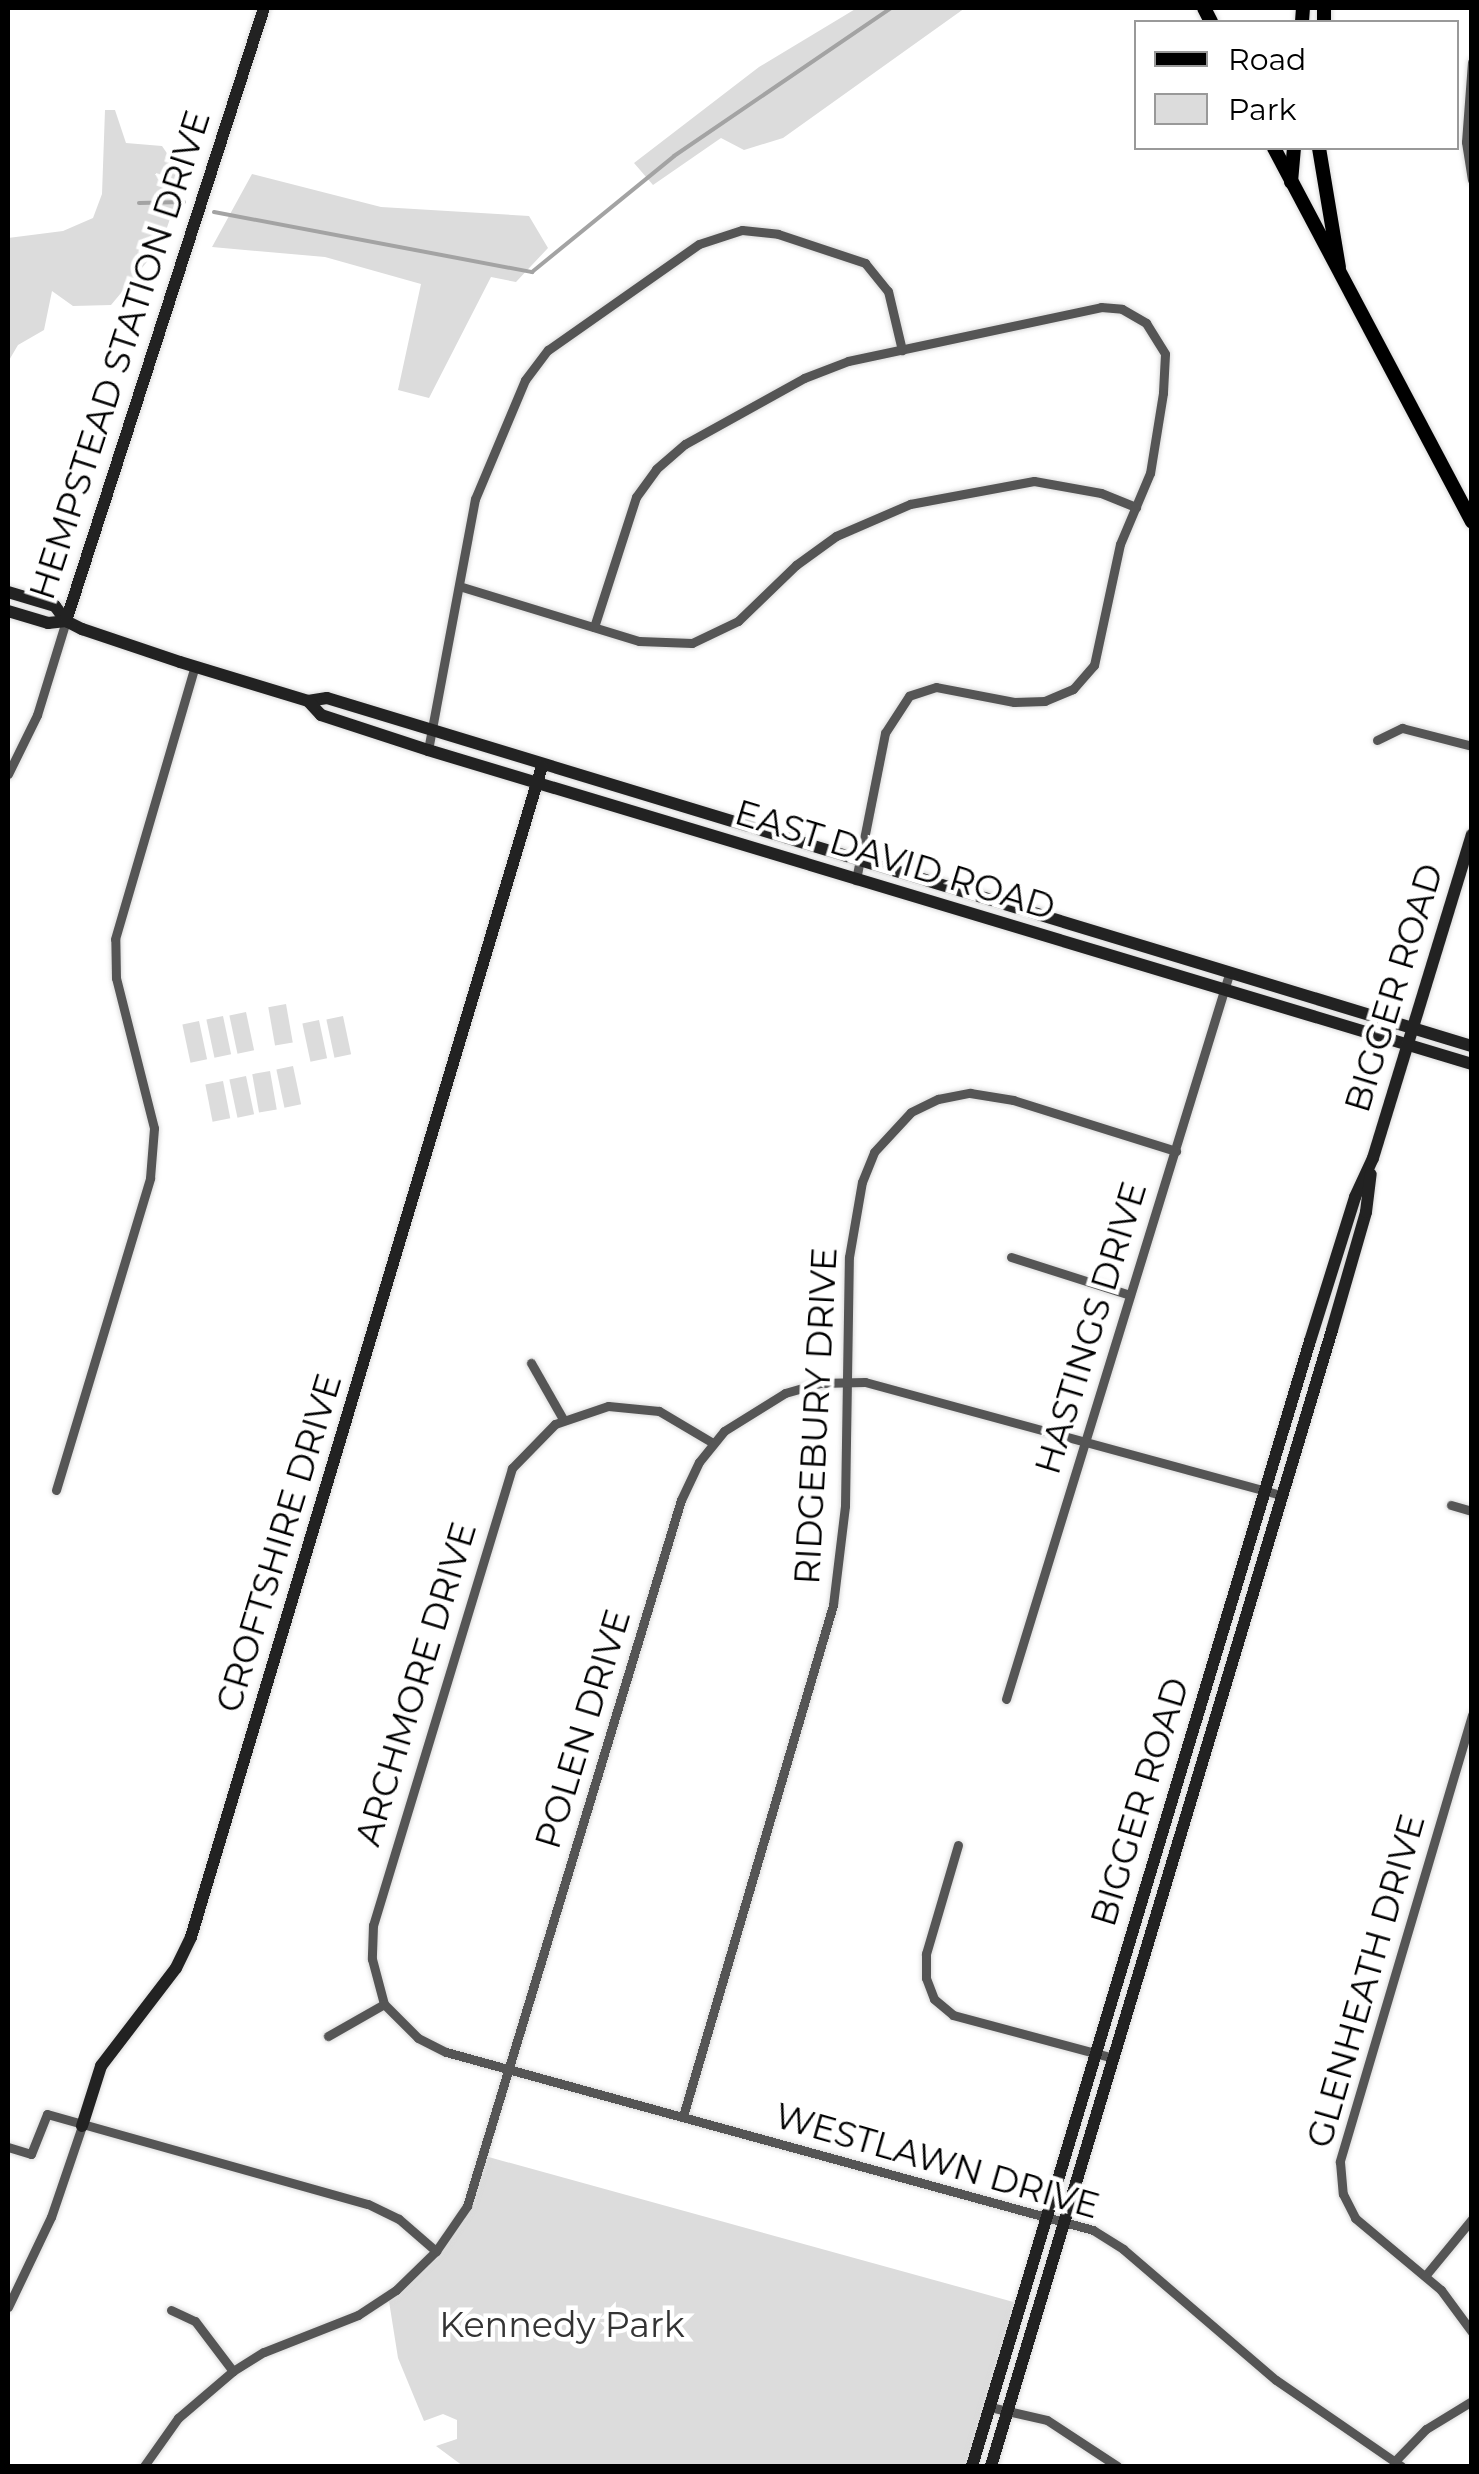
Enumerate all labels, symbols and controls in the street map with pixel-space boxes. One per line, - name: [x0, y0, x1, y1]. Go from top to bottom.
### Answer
- legend: [1134, 20, 1459, 150]
- text: Road: [1228, 41, 1306, 78]
- text: Park: [1228, 91, 1297, 128]
- street label: HEMPSTEAD STATION DRIVE: [21, 105, 219, 605]
- street label: EAST DAVID ROAD: [730, 791, 1060, 929]
- street label: BIGGER ROAD: [1336, 859, 1452, 1117]
- street label: HASTINGS DRIVE: [1027, 1177, 1155, 1479]
- street label: RIDGEBURY DRIVE: [786, 1246, 846, 1586]
- street label: CROFTSHIRE DRIVE: [208, 1369, 350, 1717]
- street label: ARCHMORE DRIVE: [347, 1517, 485, 1851]
- street label: POLEN DRIVE: [527, 1604, 639, 1854]
- street label: BIGGER ROAD: [1082, 1673, 1198, 1931]
- street label: GLENHEATH DRIVE: [1298, 1810, 1434, 2152]
- street label: WESTLAWN DRIVE: [770, 2095, 1104, 2227]
- park label: Kennedy Park: [439, 2304, 685, 2346]

